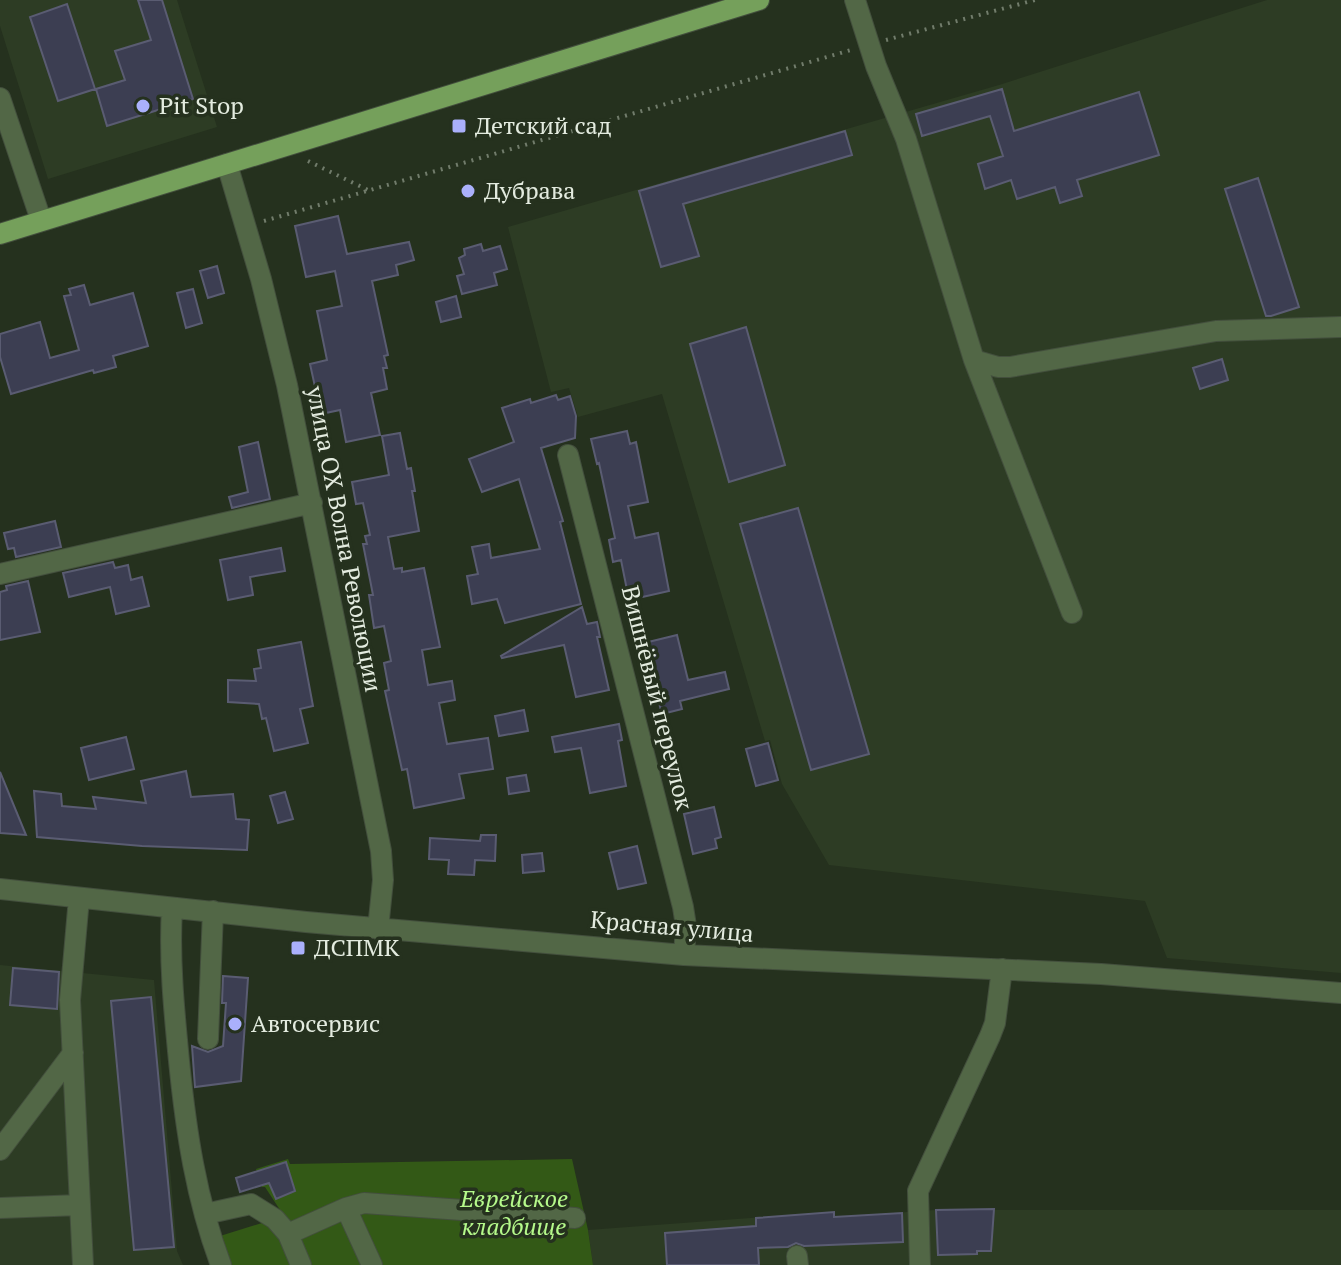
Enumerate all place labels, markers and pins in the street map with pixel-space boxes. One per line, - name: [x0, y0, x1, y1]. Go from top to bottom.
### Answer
- place label: Pit Stop: [159, 89, 244, 121]
- marker: Pit Stop: [134, 97, 152, 115]
- place label: Детский сад: [475, 109, 612, 141]
- marker: Детский сад: [450, 117, 468, 135]
- place label: Дубрава: [484, 174, 575, 206]
- marker: Дубрава: [459, 182, 477, 200]
- place label: ДСПМК: [314, 931, 400, 963]
- marker: ДСПМК: [289, 939, 307, 957]
- place label: Автосервис: [251, 1007, 380, 1039]
- marker: Автосервис: [226, 1015, 244, 1033]

